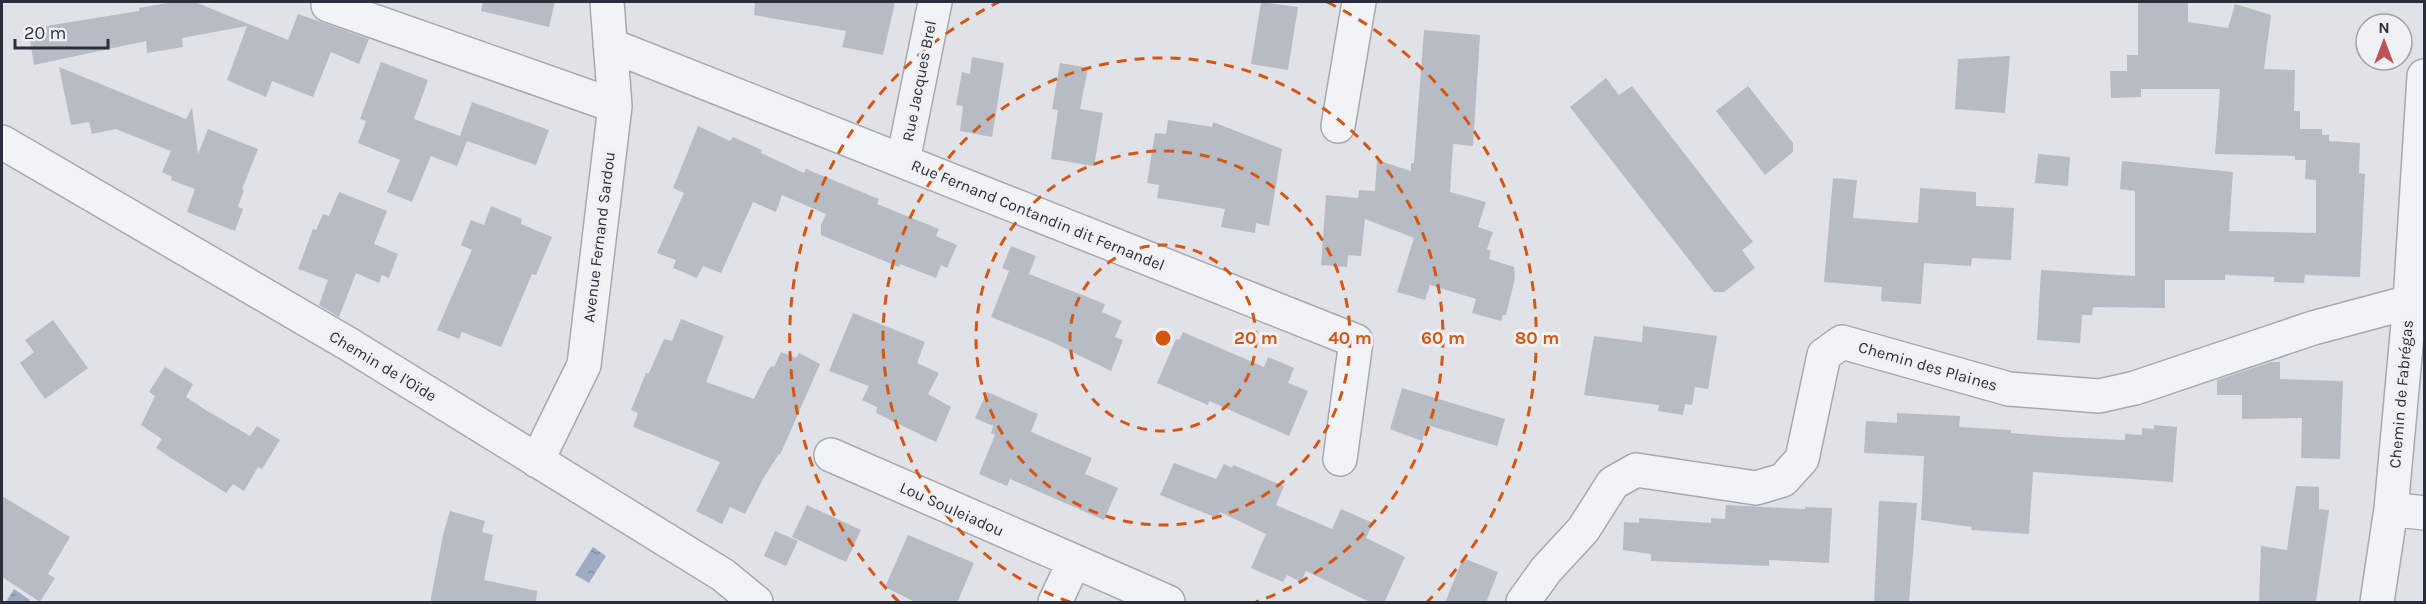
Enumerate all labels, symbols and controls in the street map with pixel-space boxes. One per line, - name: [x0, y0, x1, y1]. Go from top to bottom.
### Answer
- scale bar: [15, 12, 108, 50]
- north arrow: [2354, 12, 2414, 72]
- text: N: [2378, 18, 2390, 37]
- street label: Rue Jacques Brel: [898, 19, 940, 143]
- text: 20 m: [24, 22, 66, 44]
- street label: Avenue Fernand Sardou: [579, 150, 619, 324]
- street label: Rue Fernand Contandin dit Fernandel: [909, 155, 1167, 275]
- street label: Chemin de Fabrégas: [2385, 319, 2417, 469]
- street label: Chemin de l'Oïde: [326, 326, 440, 406]
- text: 20 m: [1234, 327, 1278, 349]
- text: 40 m: [1328, 327, 1372, 349]
- text: 60 m: [1421, 327, 1465, 349]
- text: 80 m: [1515, 327, 1559, 349]
- centre of rings: [1153, 328, 1173, 348]
- street label: Chemin des Plaines: [1856, 337, 2000, 395]
- street label: Lou Souleiadou: [897, 478, 1007, 540]

